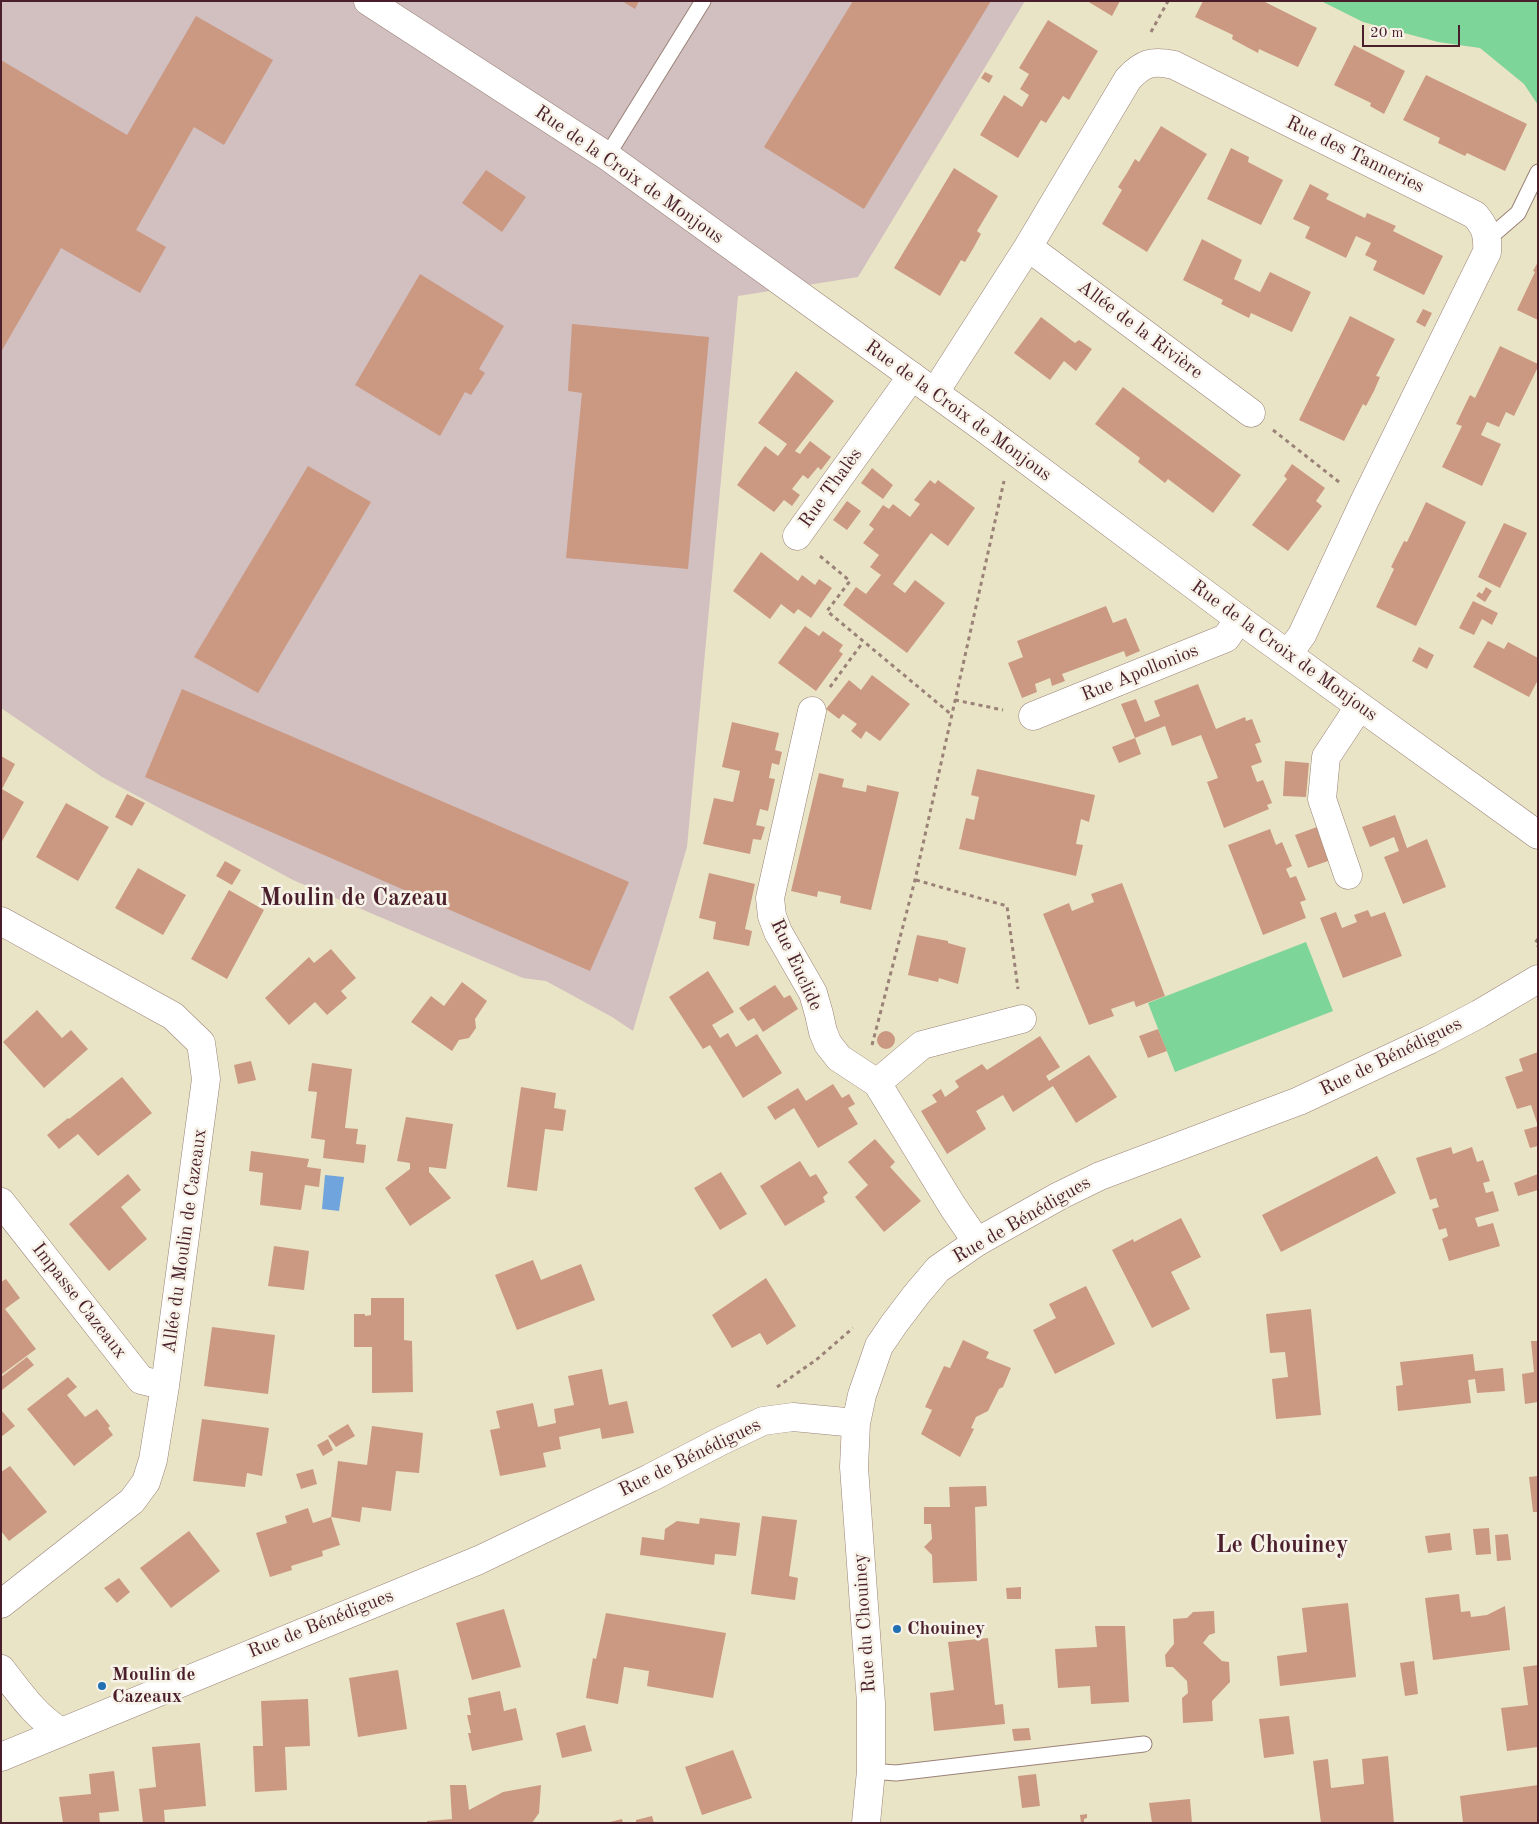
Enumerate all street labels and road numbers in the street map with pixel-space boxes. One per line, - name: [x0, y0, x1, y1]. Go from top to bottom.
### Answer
- street label: Rue de la Croix de Monjous: [530, 101, 728, 249]
- street label: Rue des Tanneries: [1282, 112, 1428, 198]
- street label: Allée de la Rivière: [1073, 276, 1207, 384]
- street label: Rue de la Croix de Monjous: [860, 336, 1056, 486]
- street label: Rue Thalès: [794, 444, 868, 532]
- street label: Rue de la Croix de Monjous: [1186, 576, 1382, 726]
- street label: Rue Apollonios: [1078, 639, 1202, 707]
- street label: Rue Euclide: [765, 916, 827, 1014]
- street label: Rue de Bénédigues: [1316, 1013, 1466, 1101]
- street label: Allée du Moulin de Cazeaux: [158, 1127, 212, 1355]
- street label: Rue de Bénédigues: [949, 1171, 1095, 1269]
- street label: Impasse Cazeaux: [27, 1238, 131, 1364]
- street label: Rue de Bénédigues: [615, 1414, 765, 1502]
- street label: Rue du Chouiney: [849, 1552, 881, 1694]
- street label: Rue de Bénédigues: [245, 1584, 397, 1664]

